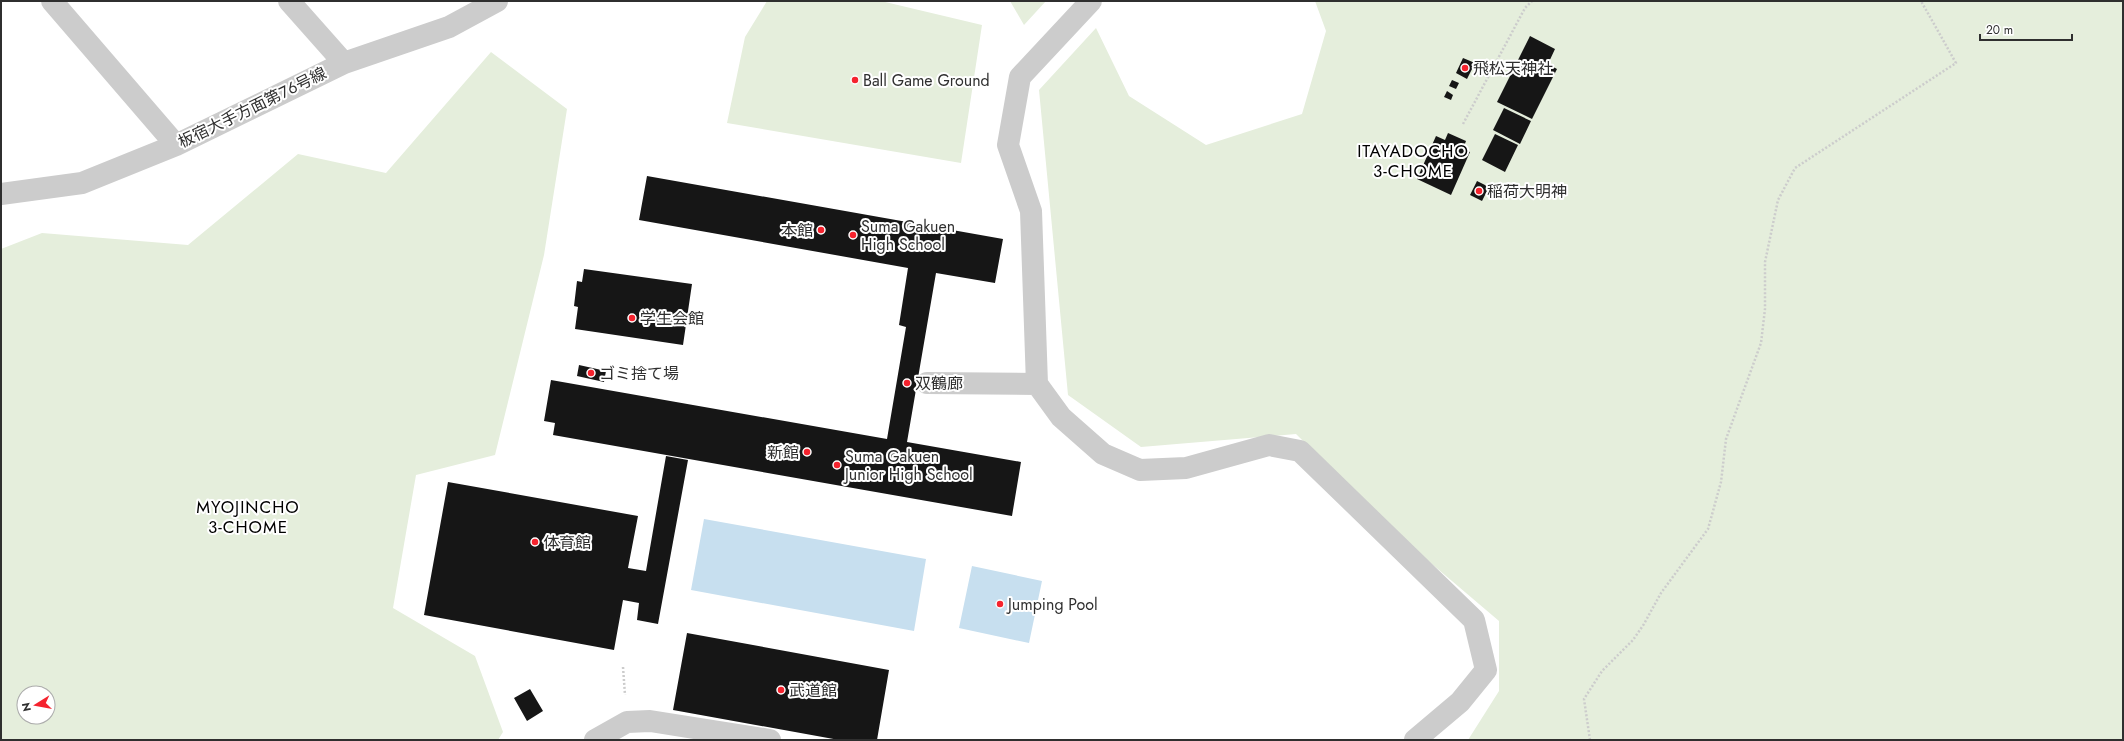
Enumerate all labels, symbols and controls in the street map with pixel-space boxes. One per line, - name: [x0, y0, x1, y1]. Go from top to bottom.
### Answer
- scale bar: [1980, 16, 2072, 42]
- text: 20 m: [1986, 21, 2013, 39]
- place label: 飛松天神社: [1473, 57, 1553, 80]
- street label: 板宿大手方面第７６号線: [174, 61, 330, 153]
- marker: 飛松天神社: [1460, 63, 1470, 73]
- place label: Ball Game Ground: [863, 69, 990, 92]
- marker: Ball Game Ground: [850, 75, 860, 85]
- district label: ITAYADOCHO 3-CHOME: [1357, 139, 1469, 183]
- place label: 稲荷大明神: [1487, 180, 1567, 203]
- marker: 稲荷大明神: [1474, 186, 1484, 196]
- place label: Suma Gakuen High School: [861, 215, 955, 256]
- place label: 本館: [781, 219, 813, 242]
- marker: 本館: [816, 225, 826, 235]
- marker: Suma Gakuen High School: [848, 230, 858, 240]
- place label: 学生会館: [640, 307, 704, 330]
- marker: 学生会館: [627, 313, 637, 323]
- place label: ゴミ捨て場: [599, 362, 679, 385]
- marker: ゴミ捨て場: [586, 368, 596, 378]
- place label: 双鶴廊: [915, 372, 963, 395]
- marker: 双鶴廊: [902, 378, 912, 388]
- place label: 新館: [767, 441, 799, 464]
- place label: Suma Gakuen Junior High School: [843, 445, 973, 486]
- marker: 新館: [802, 447, 812, 457]
- marker: Suma Gakuen Junior High School: [832, 460, 842, 470]
- district label: MYOJINCHO 3-CHOME: [196, 495, 300, 539]
- place label: 体育館: [543, 531, 591, 554]
- marker: 体育館: [530, 537, 540, 547]
- place label: Jumping Pool: [1006, 593, 1098, 616]
- marker: Jumping Pool: [995, 599, 1005, 609]
- place label: 武道館: [789, 679, 837, 702]
- north arrow: [16, 685, 56, 725]
- marker: 武道館: [776, 685, 786, 695]
- text: N: [17, 701, 35, 713]

